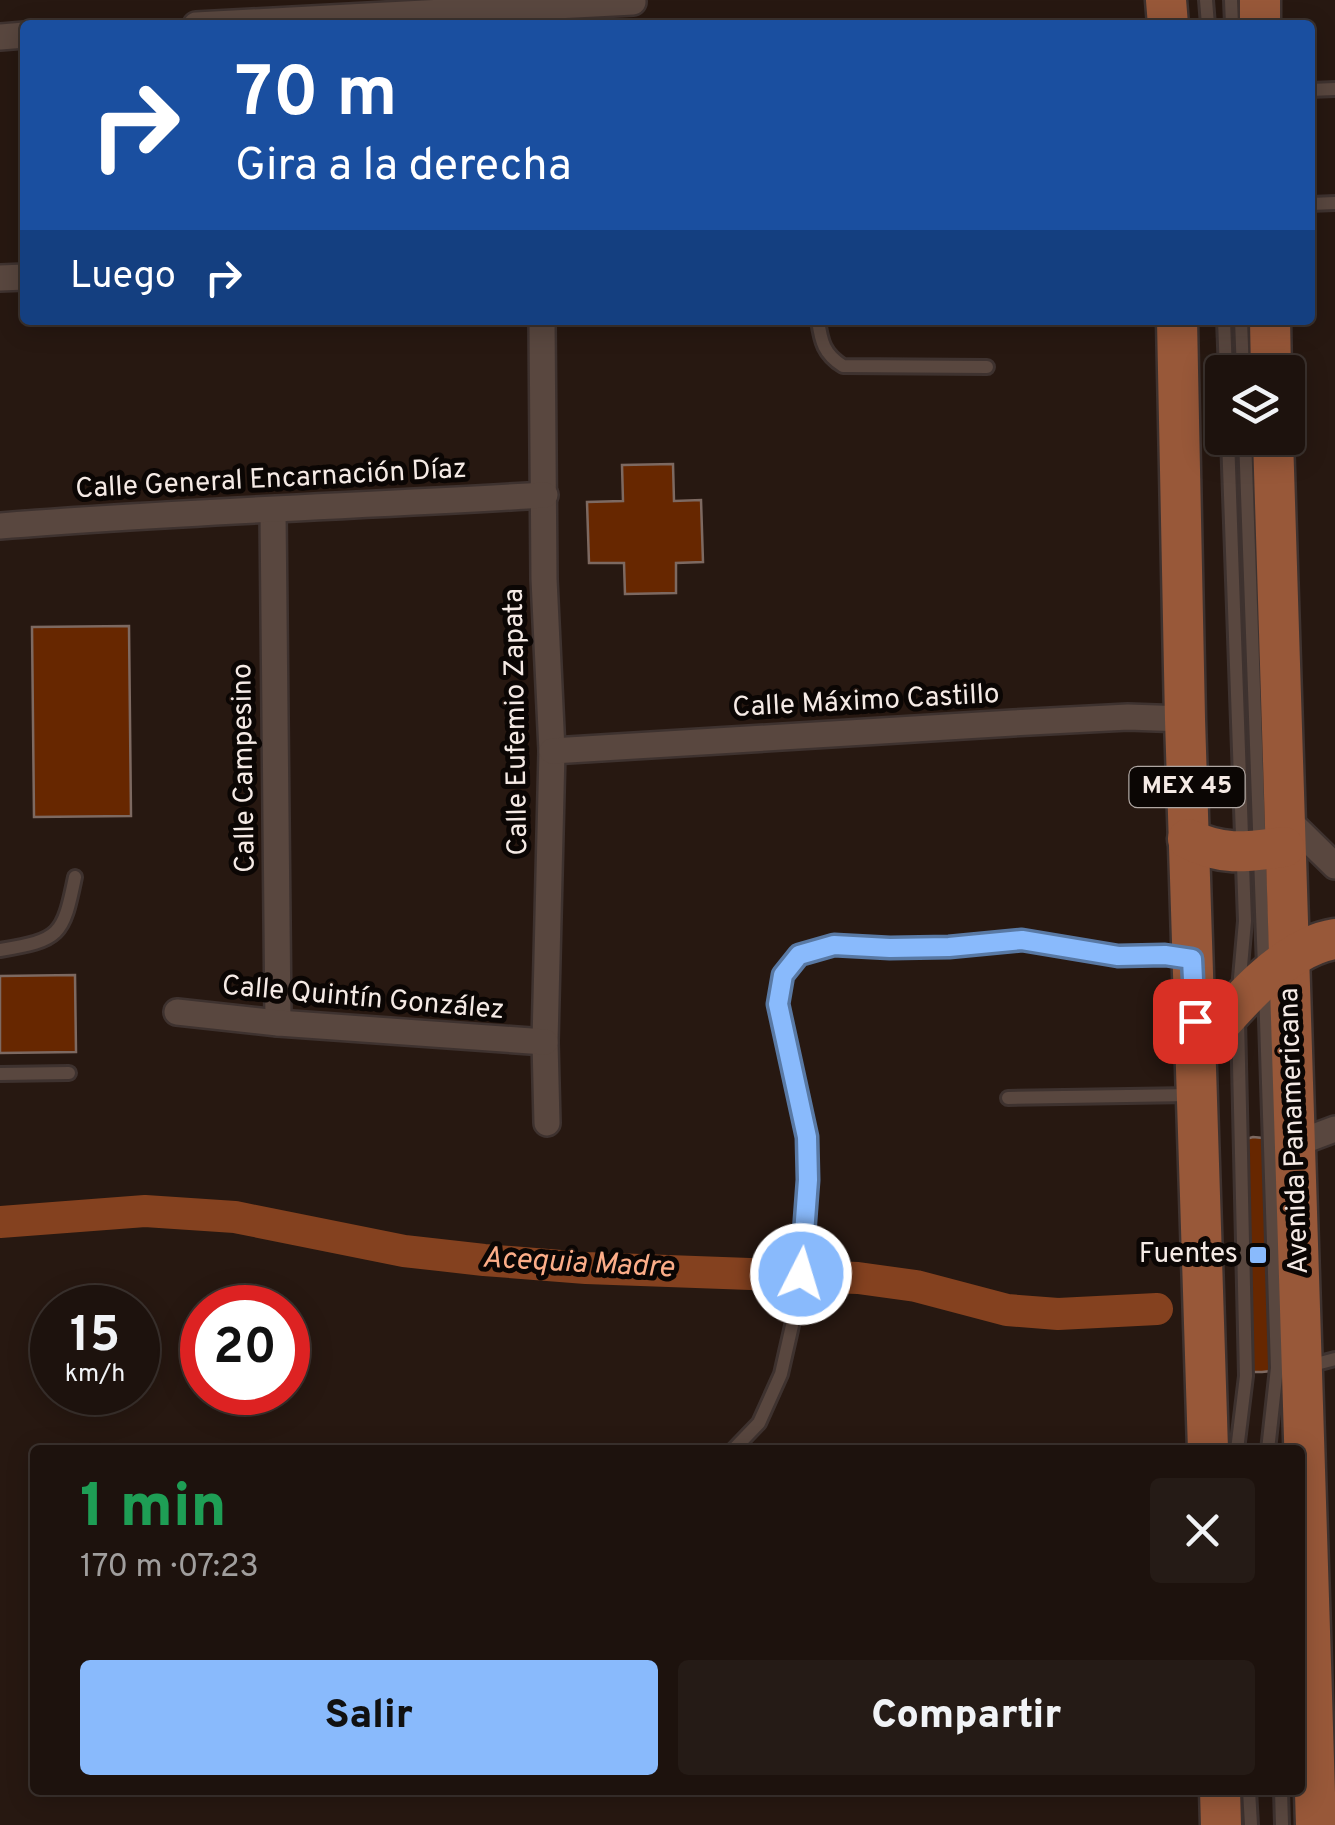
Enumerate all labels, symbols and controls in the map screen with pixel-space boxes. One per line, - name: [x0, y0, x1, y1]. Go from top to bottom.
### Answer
- text: 70 m: [235, 52, 398, 141]
- icon: right: [70, 60, 200, 190]
- text: Gira a la derecha: [235, 139, 572, 196]
- icon: right: [196, 250, 251, 305]
- text: Luego: [70, 253, 176, 302]
- map controls: [1205, 355, 1305, 455]
- button: layers: [1205, 355, 1305, 455]
- street label: Calle General Encarnación Díaz: [74, 452, 468, 508]
- street label: Calle Eufemio Zapata: [497, 588, 537, 856]
- street label: Calle Campesino: [225, 663, 265, 873]
- street label: Calle Máximo Castillo: [732, 677, 1000, 727]
- road number: MEX 45: [1130, 767, 1244, 807]
- street label: Calle Quintín González: [220, 969, 506, 1029]
- pin: [1153, 979, 1238, 1064]
- street label: Avenida Panamericana: [1272, 987, 1318, 1275]
- icon: arrive: [1168, 994, 1223, 1049]
- position arrow: [749, 1222, 853, 1326]
- place label: Fuentes: [1139, 1237, 1238, 1273]
- water label: Acequia Madre: [481, 1241, 675, 1288]
- marker: Fuentes: [1247, 1244, 1269, 1266]
- speed limit sign: 20: [180, 1285, 310, 1415]
- text: 15: [70, 1306, 120, 1369]
- text: km/h: [65, 1359, 125, 1391]
- text: 1 min: [80, 1472, 227, 1548]
- button: close: [1150, 1478, 1255, 1583]
- text: 170 m · 07:23: [80, 1548, 259, 1588]
- button: Salir: [80, 1660, 658, 1775]
- button: Compartir: [678, 1660, 1255, 1775]

